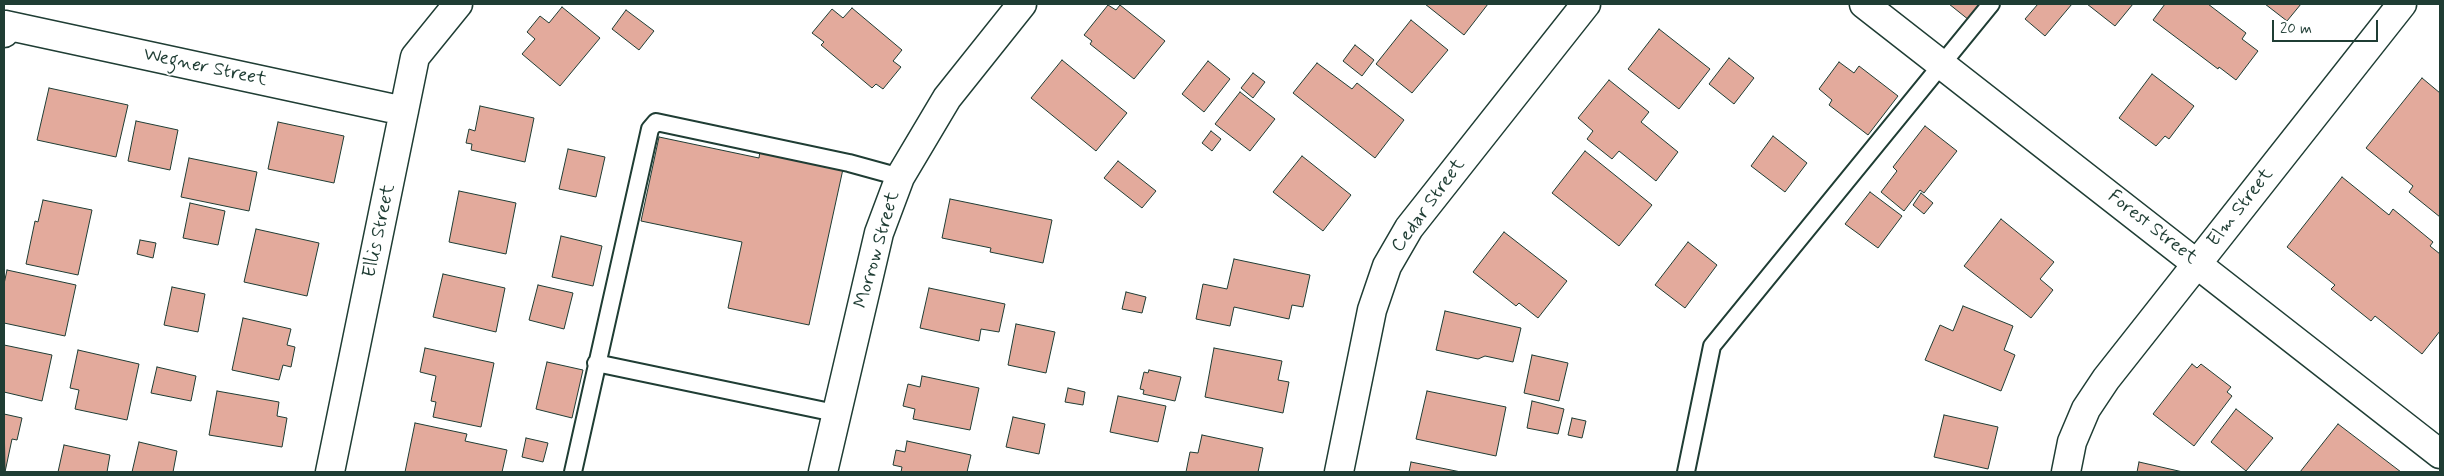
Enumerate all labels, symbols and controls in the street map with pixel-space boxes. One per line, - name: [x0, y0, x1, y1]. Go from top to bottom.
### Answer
- scale bar: [2274, 10, 2380, 42]
- text: 20 m: [2280, 19, 2312, 39]
- street label: Wegner Street: [141, 44, 269, 92]
- street label: Cedar Street: [1387, 155, 1471, 257]
- street label: Elm Street: [2203, 164, 2279, 252]
- street label: Ellis Street: [359, 182, 401, 280]
- street label: Forest Street: [2103, 186, 2201, 270]
- street label: Morrow Street: [850, 189, 906, 311]

